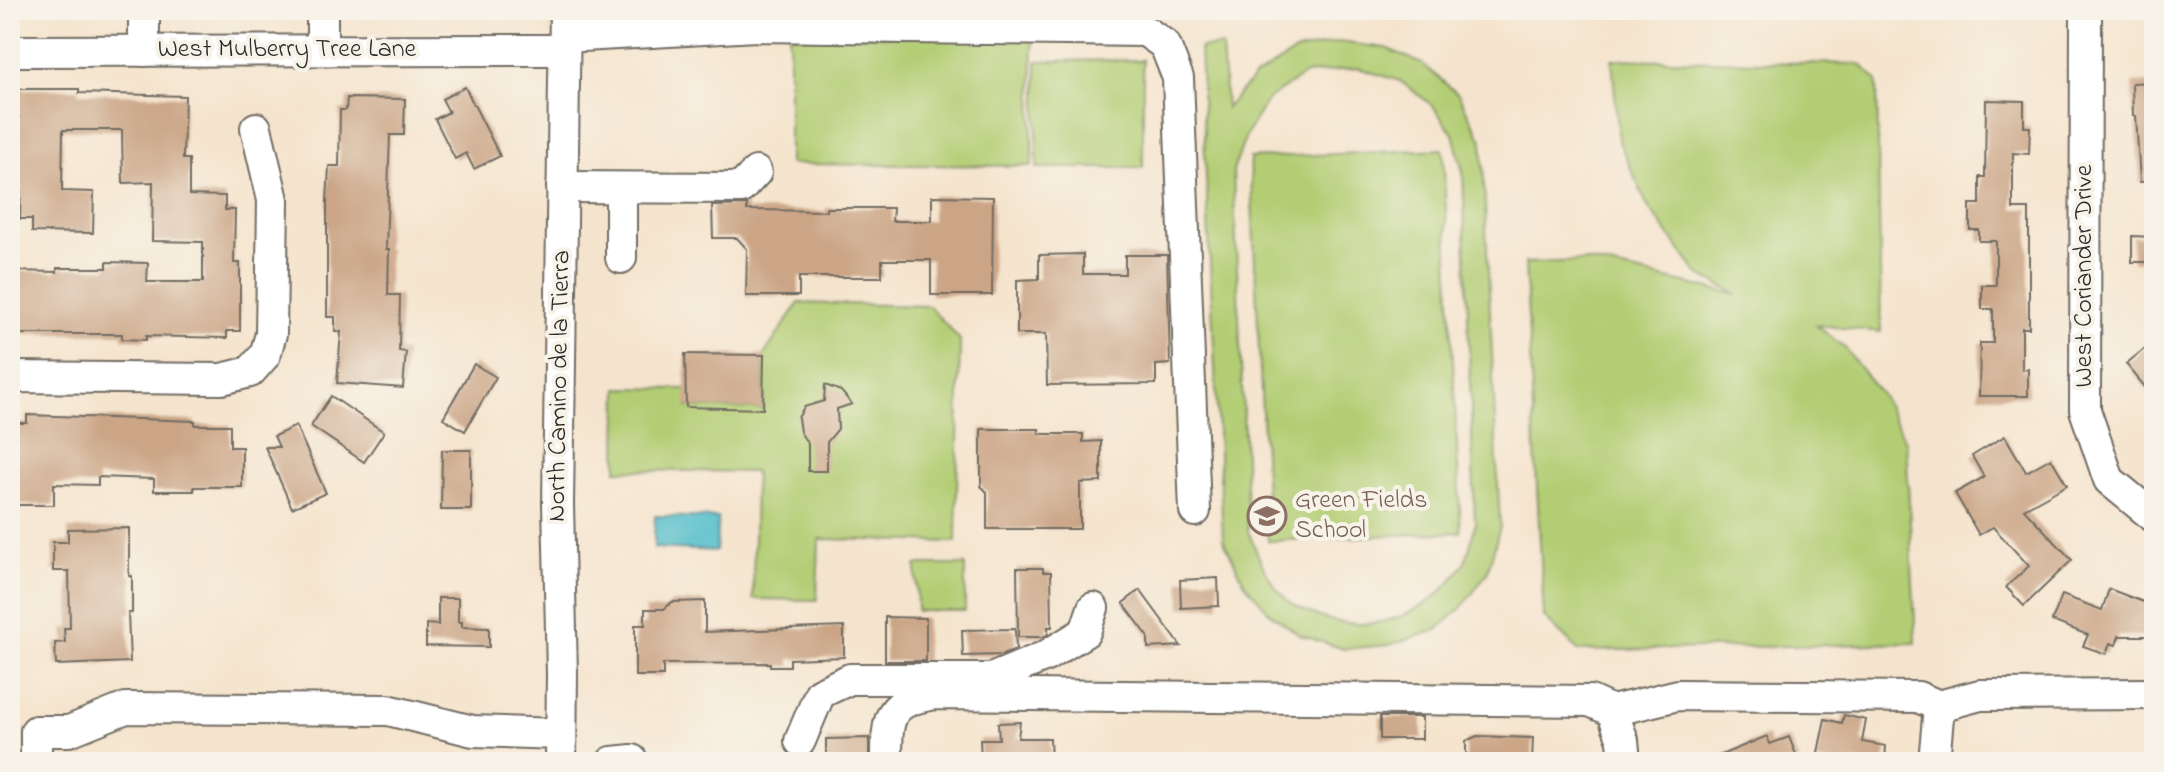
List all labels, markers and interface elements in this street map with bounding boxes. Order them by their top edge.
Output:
street label: West Mulberry Tree Lane [158,31,417,69]
street label: West Coriander Drive [2066,164,2104,387]
street label: North Camino de la Tierra [539,250,581,522]
place label: Green Fields School [1295,482,1427,550]
school or university icon: Green Fields School [1246,495,1288,537]

